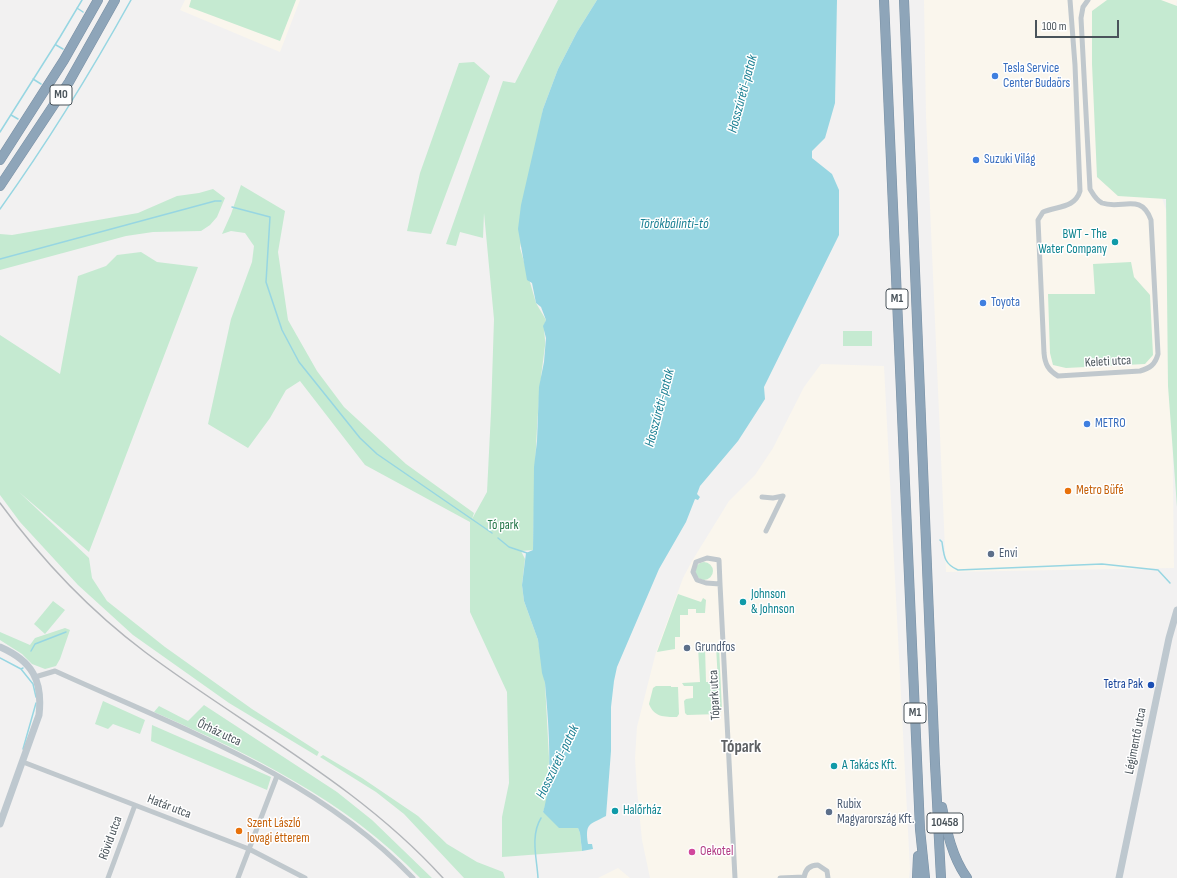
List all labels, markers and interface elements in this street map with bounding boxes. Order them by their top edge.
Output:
scale bar [1037,12,1121,38]
text: 100 m [1042,19,1067,34]
water label: Hosszúréti-patak [725,53,761,135]
place label: Tesla Service Center Budaörs [1003,61,1070,92]
marker: Tesla Service Center Budaörs [990,71,1000,81]
road number: M0 [50,85,72,105]
place label: Suzuki Világ [984,152,1035,168]
marker: Suzuki Világ [971,155,981,165]
water label: Törökbálinti-tó [639,216,709,232]
place label: BWT - The Water Company [1038,227,1107,258]
marker: BWT - The Water Company [1110,237,1120,247]
road number: M1 [886,289,908,309]
place label: Toyota [991,295,1020,311]
marker: Toyota [978,298,988,308]
street label: Keleti utca [1084,353,1132,371]
water label: Hosszúréti-patak [642,367,678,449]
place label: METRO [1095,416,1126,432]
marker: METRO [1082,419,1092,429]
place label: Metro Büfé [1076,483,1124,499]
marker: Metro Büfé [1063,486,1073,496]
park label: Tó park [488,518,518,534]
place label: Envi [999,546,1017,562]
marker: Envi [986,549,996,559]
place label: Johnson & Johnson [751,587,794,618]
marker: Johnson & Johnson [738,597,748,607]
place label: Grundfos [695,640,735,656]
marker: Grundfos [682,643,692,653]
street label: Tópark utca [706,669,724,721]
place label: Tetra Pak [1104,677,1143,693]
marker: Tetra Pak [1146,680,1156,690]
road number: M1 [904,703,926,723]
street label: Légimentő utca [1122,706,1150,776]
street label: Őrház utca [195,716,243,750]
water label: Hosszúréti-patak [533,722,583,802]
district label: Tópark [721,738,761,758]
place label: A Takács Kft. [842,758,897,774]
marker: A Takács Kft. [829,761,839,771]
street label: Határ utca [145,792,193,822]
place label: Rubix Magyarország Kft. [837,797,914,828]
place label: Halőrház [623,803,661,819]
marker: Halőrház [610,806,620,816]
marker: Rubix Magyarország Kft. [824,807,834,817]
road number: 10458 [927,813,963,833]
street label: Rövid utca [96,814,126,862]
place label: Szent László lovagi étterem [247,816,310,847]
marker: Szent László lovagi étterem [234,826,244,836]
place label: Oekotel [700,844,733,860]
marker: Oekotel [687,847,697,857]

